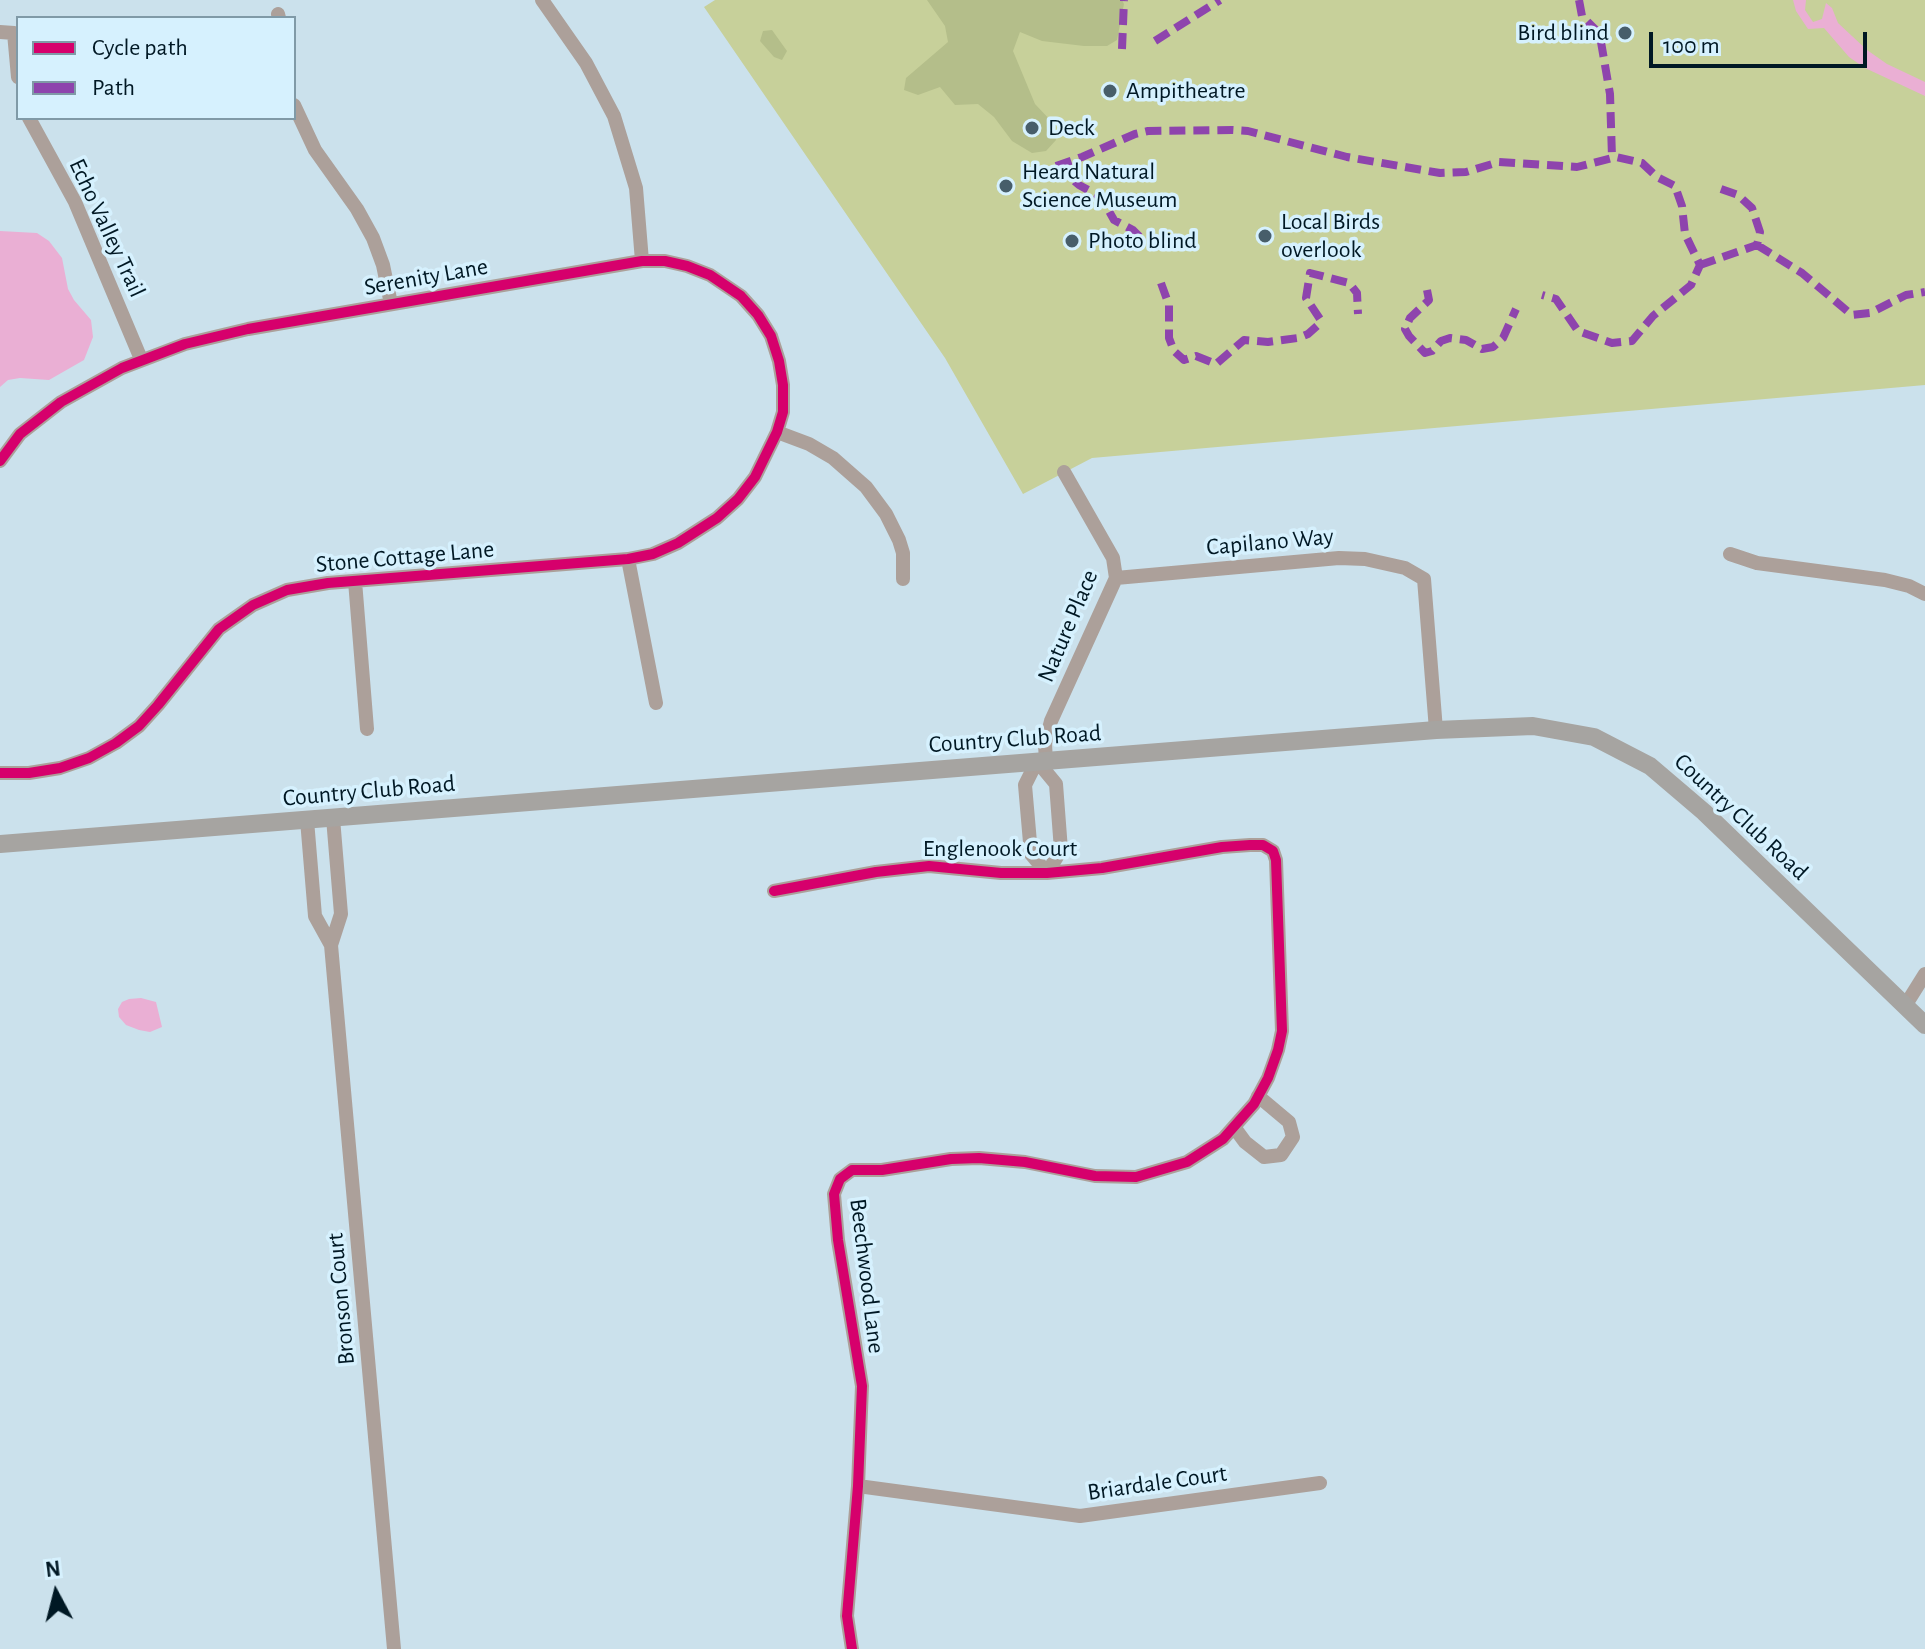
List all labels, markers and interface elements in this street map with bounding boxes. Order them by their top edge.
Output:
legend [16,16,296,120]
scale bar [1653,16,1871,66]
place label: Bird blind [1517,19,1609,47]
marker: Bird blind [1616,24,1634,42]
text: 100 m [1663,34,1720,58]
text: Cycle path [92,36,188,60]
text: Path [92,76,135,100]
place label: Ampitheatre [1126,77,1246,105]
marker: Ampitheatre [1101,82,1119,100]
place label: Deck [1048,114,1095,142]
marker: Deck [1023,119,1041,137]
street label: Echo Valley Trail [62,154,152,302]
place label: Heard Natural Science Museum [1022,158,1177,214]
marker: Heard Natural Science Museum [997,177,1015,195]
place label: Local Birds overlook [1281,208,1380,264]
place label: Photo blind [1088,227,1197,255]
marker: Local Birds overlook [1256,227,1274,245]
marker: Photo blind [1063,232,1081,250]
street label: Serenity Lane [362,252,490,302]
street label: Capilano Way [1205,522,1335,562]
street label: Stone Cottage Lane [315,535,495,579]
street label: Nature Place [1031,566,1105,686]
street label: Country Club Road [928,719,1102,759]
street label: Country Club Road [1668,748,1814,886]
street label: Country Club Road [282,769,456,813]
street label: Englenook Court [923,835,1077,863]
street label: Beechwood Lane [843,1197,891,1355]
street label: Bronson Court [321,1232,361,1366]
street label: Briardale Court [1085,1459,1229,1507]
north arrow [16,1553,96,1633]
text: N [44,1557,62,1581]

